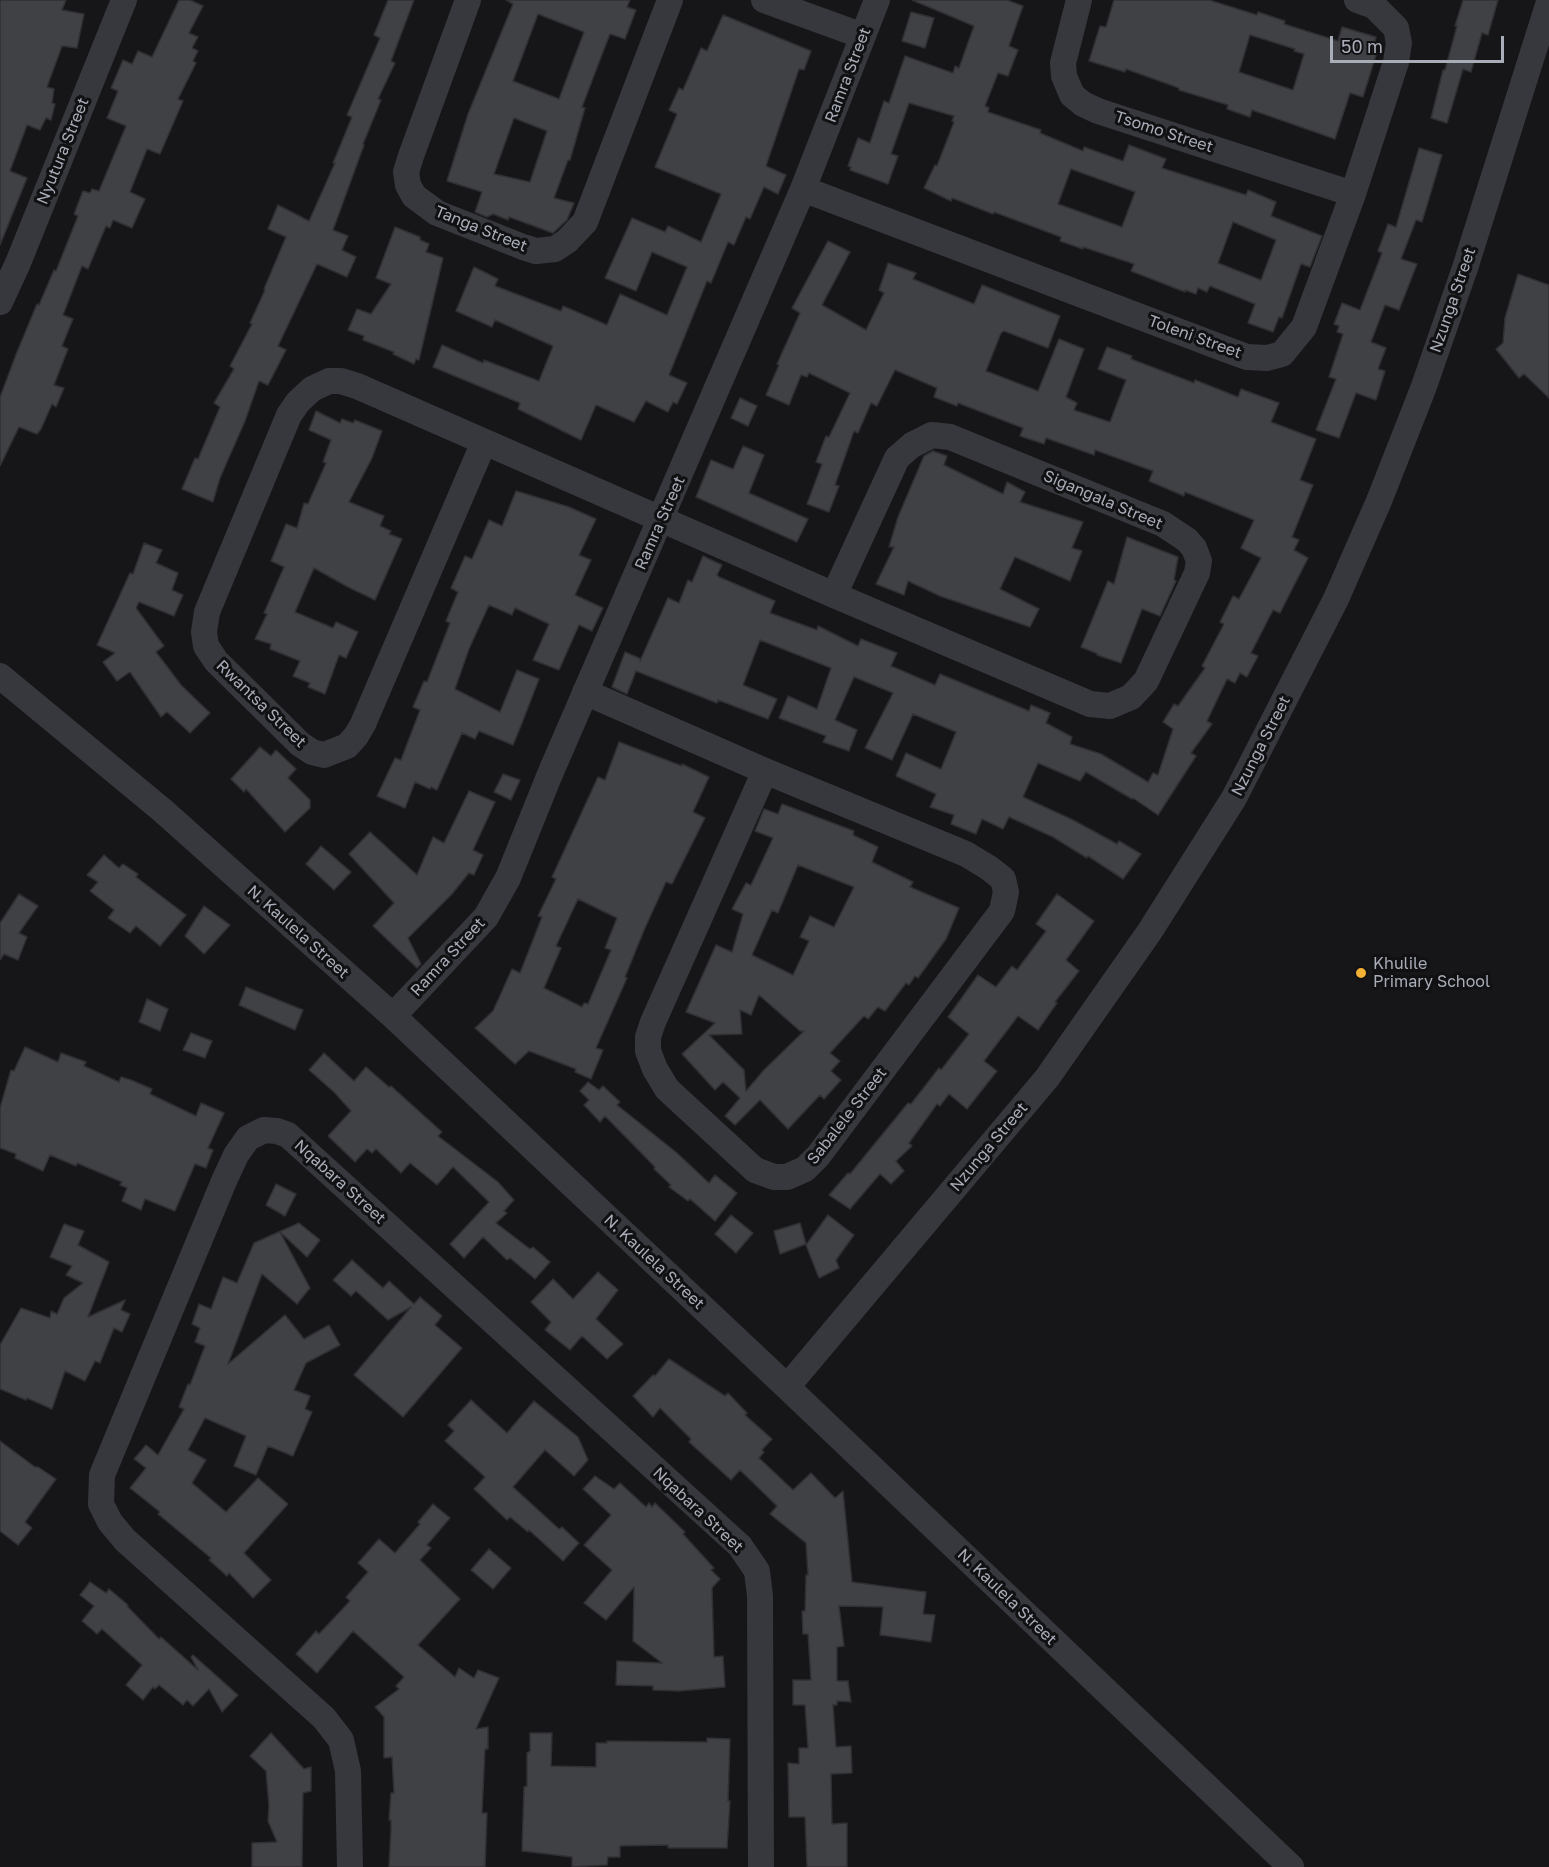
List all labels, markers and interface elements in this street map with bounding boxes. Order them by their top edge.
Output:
scale bar [1333,24,1507,62]
street label: Ramra Street [821,25,875,125]
text: 50 m [1341,35,1383,57]
street label: Nyutura Street [33,95,93,207]
street label: Tsomo Street [1112,107,1216,157]
street label: Tanga Street [432,202,530,256]
street label: Nzunga Street [1426,245,1480,355]
street label: Toleni Street [1146,311,1244,363]
street label: Sigangala Street [1040,466,1166,534]
street label: Ramra Street [631,473,689,573]
street label: Rwantsa Street [212,656,310,752]
street label: Nzunga Street [1227,693,1295,799]
street label: N. Kaulela Street [243,881,353,983]
street label: Ramra Street [407,914,489,1000]
place label: Khulile Primary School [1373,954,1490,992]
marker: Khulile Primary School [1354,966,1368,980]
street label: Sabalele Street [803,1064,891,1168]
street label: Nzunga Street [946,1099,1032,1195]
street label: Nqabara Street [290,1136,390,1228]
street label: N. Kaulela Street [600,1211,708,1313]
street label: Nqabara Street [649,1463,747,1557]
street label: N. Kaulela Street [953,1545,1061,1649]

